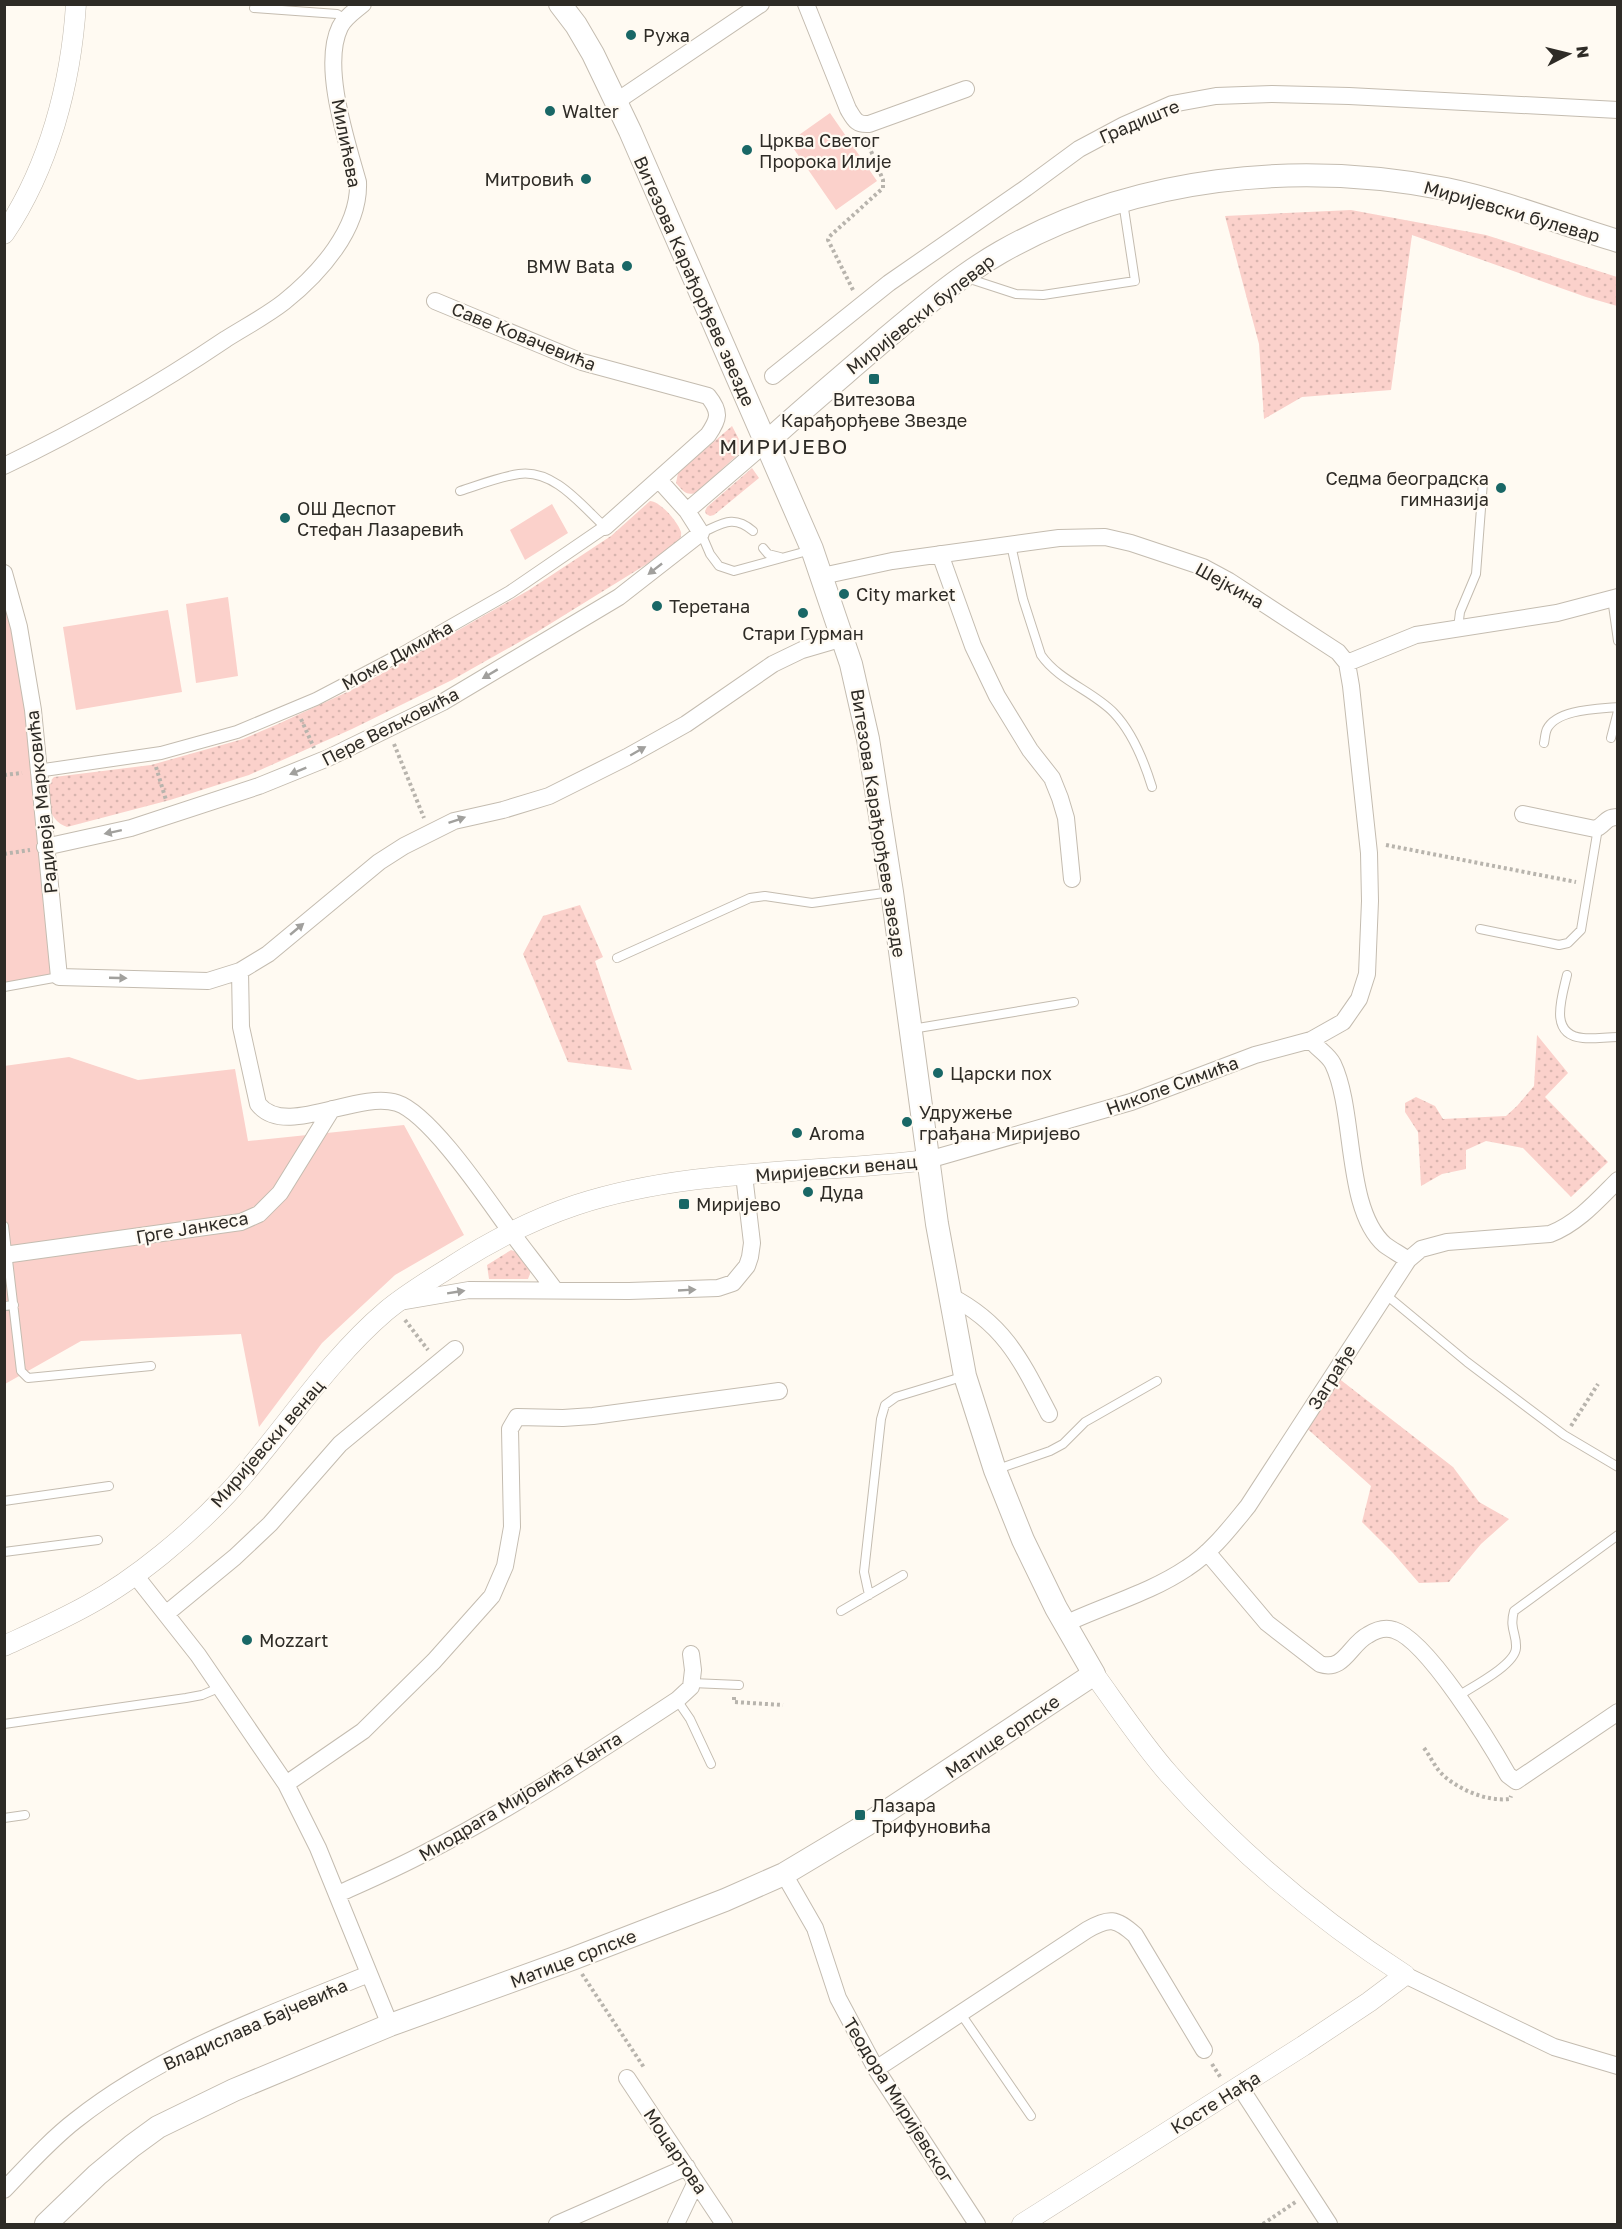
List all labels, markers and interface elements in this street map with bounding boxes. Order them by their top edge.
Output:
place label: Ружа [643,24,690,46]
north arrow [1538,24,1598,84]
marker: Ружа [624,28,638,42]
text: N [1572,45,1594,59]
street label: Градиште [1096,94,1182,148]
street label: Милићева [328,97,366,189]
place label: Walter [562,100,619,122]
marker: Walter [543,104,557,118]
place label: Црква Светог Пророка Илије [759,129,892,172]
marker: Црква Светог Пророка Илије [740,143,754,157]
street label: Витезова Карађорђеве звезде [630,152,760,410]
place label: Митровић [485,168,574,190]
marker: Митровић [579,172,593,186]
street label: Миријевски булевар [1421,175,1603,247]
street label: Миријевски булевар [842,249,998,379]
place label: BMW Bata [526,255,615,277]
marker: BMW Bata [620,259,634,273]
street label: Саве Ковачевића [449,297,599,375]
marker: Витезова Карађорђеве Звезде [867,372,881,386]
place label: Витезова Карађорђеве Звезде [781,388,967,431]
district label: МИРИЈЕВО [719,433,849,459]
place label: Седма београдска гимназија [1325,467,1489,510]
marker: Седма београдска гимназија [1494,481,1508,495]
place label: ОШ Деспот Стефан Лазаревић [297,497,464,540]
marker: ОШ Деспот Стефан Лазаревић [278,511,292,525]
street label: Шејкина [1192,557,1268,613]
one-way arrow [647,563,662,575]
place label: City market [856,583,956,605]
marker: City market [837,587,851,601]
place label: Теретана [669,595,750,617]
marker: Теретана [650,599,664,613]
marker: Стари Гурман [796,606,810,620]
street label: Моме Димића [338,615,456,695]
place label: Стари Гурман [742,622,864,644]
one-way arrow [482,668,498,679]
street label: Пере Вељковића [318,682,462,770]
street label: Витезова Карађорђеве звезде [847,687,911,959]
street label: Радивоја Марковића [20,709,62,895]
one-way arrow [630,745,646,756]
one-way arrow [288,766,306,776]
one-way arrow [449,815,467,825]
one-way arrow [103,828,122,837]
one-way arrow [289,923,304,936]
one-way arrow [108,974,127,983]
street label: Николе Симића [1103,1051,1241,1119]
place label: Царски пох [950,1062,1052,1084]
marker: Царски пох [931,1066,945,1080]
place label: Удружење грађана Миријево [919,1101,1080,1144]
marker: Удружење грађана Миријево [900,1115,914,1129]
place label: Aroma [809,1122,865,1144]
marker: Aroma [790,1126,804,1140]
street label: Миријевски венац [754,1150,918,1186]
place label: Дуда [820,1181,864,1203]
marker: Дуда [801,1185,815,1199]
place label: Миријево [696,1193,781,1215]
marker: Миријево [677,1197,691,1211]
street label: Грге Јанкеса [134,1206,250,1248]
one-way arrow [678,1285,697,1294]
one-way arrow [446,1288,465,1297]
street label: Заграђе [1302,1340,1360,1414]
street label: Миријевски венац [205,1374,329,1512]
place label: Mozzart [259,1629,329,1651]
marker: Mozzart [240,1633,254,1647]
street label: Матице српске [941,1690,1063,1782]
street label: Миодрага Мијовића Канта [414,1727,626,1865]
place label: Лазара Трифуновића [872,1794,991,1837]
marker: Лазара Трифуновића [853,1808,867,1822]
street label: Матице српске [507,1924,639,1992]
street label: Владислава Бајчевића [159,1973,351,2075]
street label: Теодора Миријевског [839,2013,959,2187]
street label: Косте Нађа [1166,2066,1264,2138]
street label: Моцартова [639,2104,713,2198]

